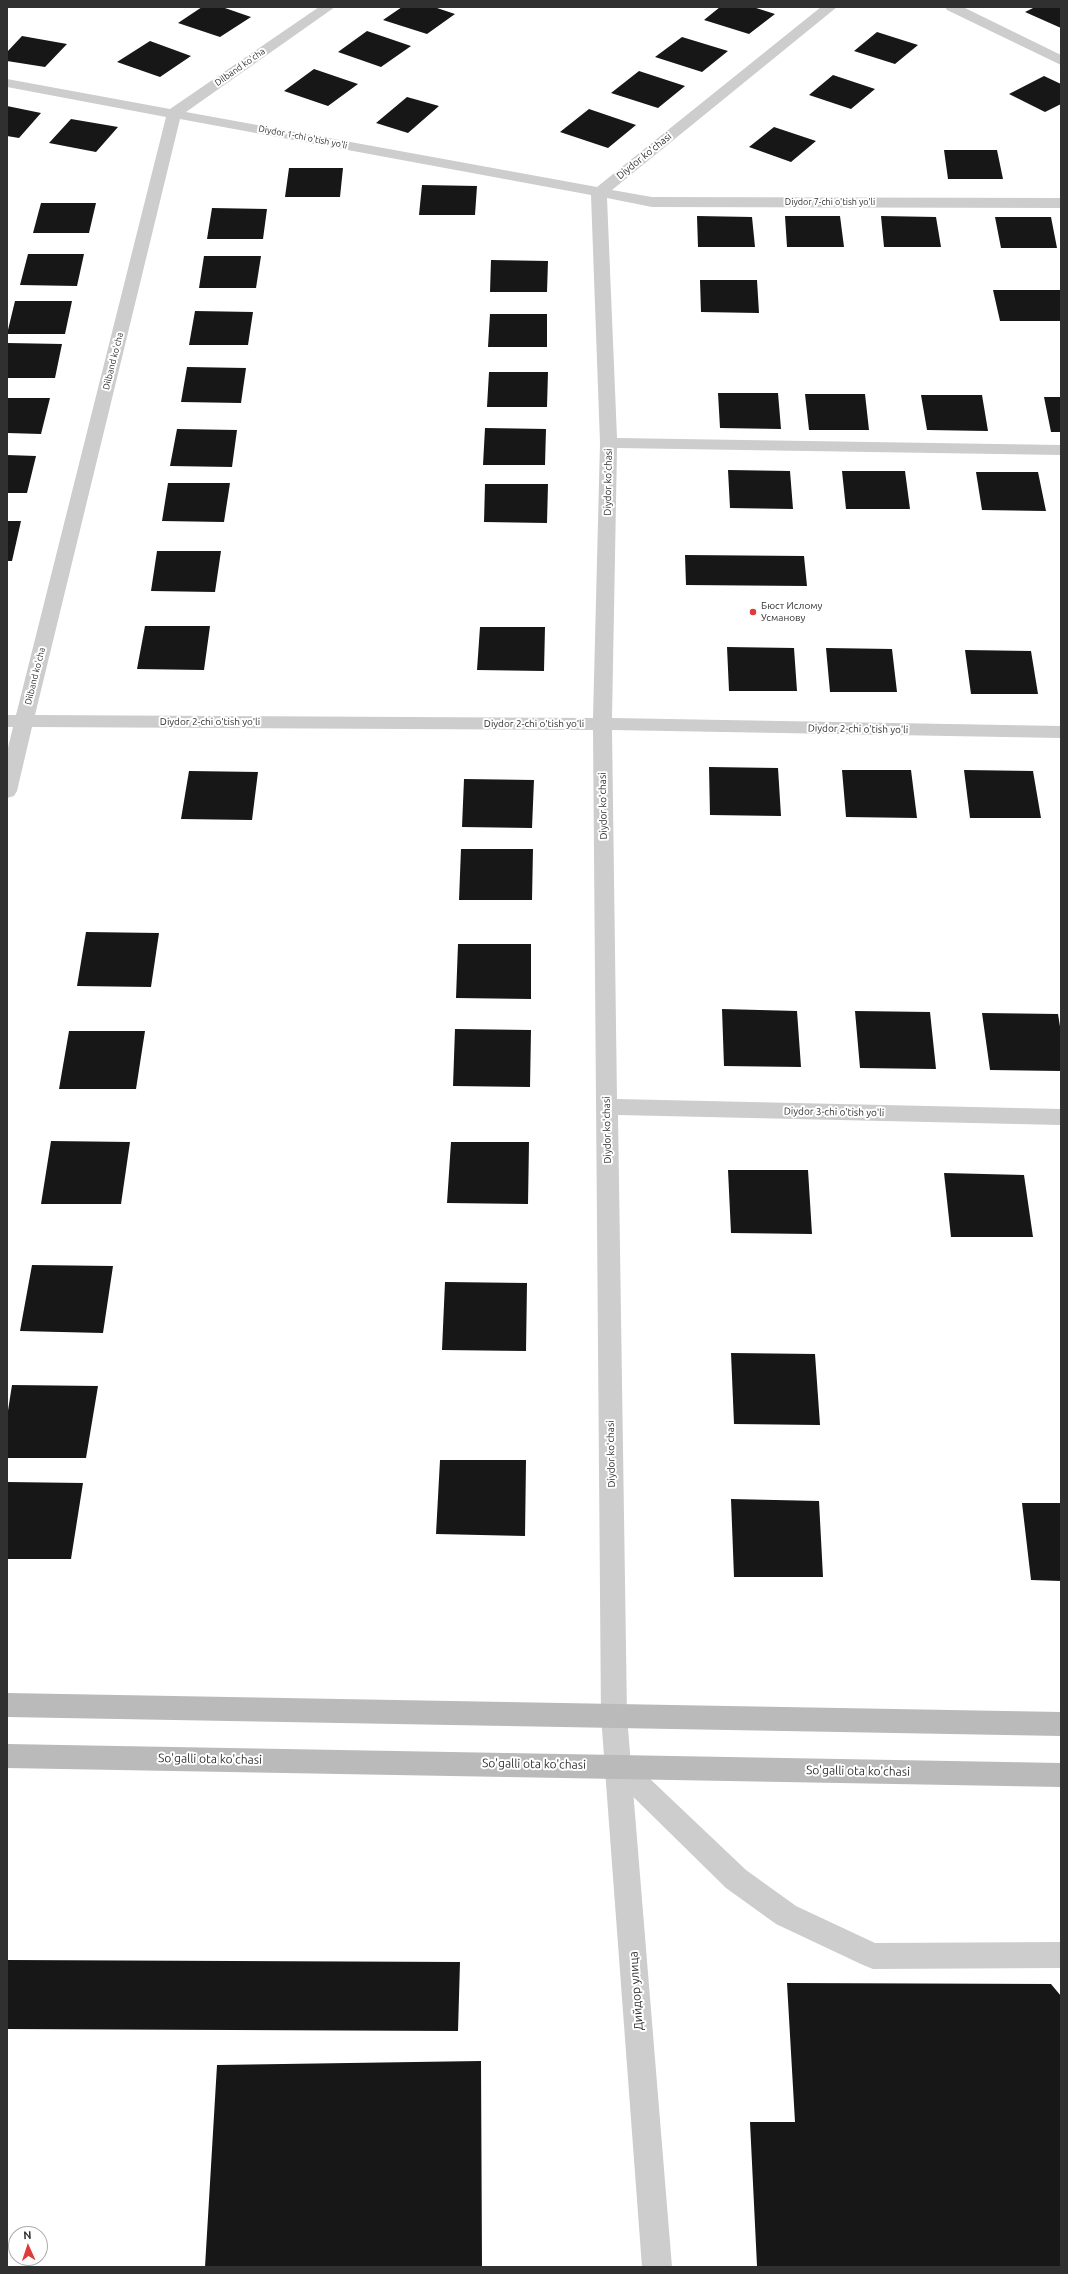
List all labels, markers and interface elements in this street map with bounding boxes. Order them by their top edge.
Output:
street label: Dilband ko'cha [213,46,267,88]
street label: Diydor 1-chi o'tish yo'li [258,123,348,151]
street label: Diydor ko'chasi [614,130,674,182]
street label: Diydor 7-chi o'tish yo'li [785,197,875,207]
street label: Dilband ko'cha [101,331,125,391]
street label: Diydor ko'chasi [601,448,615,516]
place label: Бюст Ислому Усманову [761,600,822,624]
marker: Бюст Ислому Усманову [748,607,758,617]
street label: Dilband ko'cha [23,646,47,706]
street label: Diydor 2-chi o'tish yo'li [160,716,260,728]
street label: Diydor 2-chi o'tish yo'li [484,718,584,730]
street label: Diydor 2-chi o'tish yo'li [808,722,908,736]
street label: Diydor ko'chasi [596,772,610,840]
street label: Diydor ko'chasi [600,1096,614,1164]
street label: Diydor 3-chi o'tish yo'li [784,1105,884,1119]
street label: Diydor ko'chasi [604,1420,618,1488]
street label: So'galli ota ko'chasi [158,1751,262,1767]
street label: So'galli ota ko'chasi [482,1756,586,1772]
street label: So'galli ota ko'chasi [806,1763,910,1779]
street label: Дийдор улица [626,1951,646,2031]
north arrow [8,2226,48,2266]
text: N [23,2229,32,2241]

